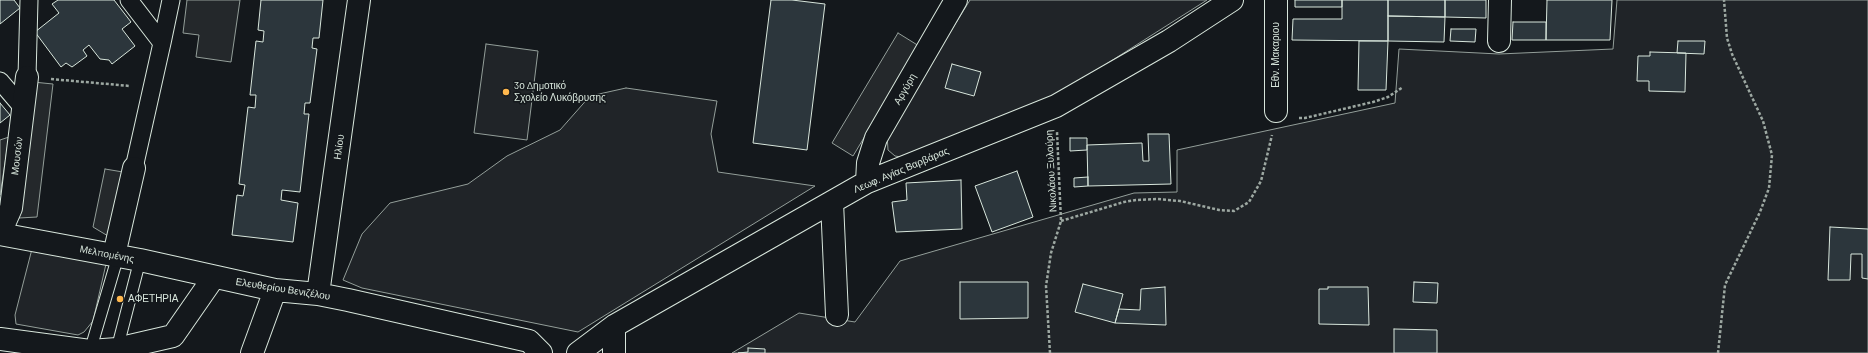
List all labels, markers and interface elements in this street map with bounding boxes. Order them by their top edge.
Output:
street label: Εθν. Μακαριου [1270,22,1282,88]
street label: Αργύρη [891,71,919,107]
place label: 3ο Δημοτικό Σχολείο Λυκόβρυσης [514,80,606,104]
marker: 3ο Δημοτικό Σχολείο Λυκόβρυσης [501,87,511,97]
street label: Νικολάου Ξυλούρη [1043,130,1059,212]
street label: Ηλίου [331,134,347,160]
street label: Μουσών [9,136,25,176]
street label: Λεωφ. Αγίας Βαρβάρας [851,144,951,196]
street label: Μελπομένης [79,243,135,265]
street label: Ελευθερίου Βενιζέλου [235,276,331,302]
place label: ΑΦΕΤΗΡΙΑ [128,293,178,305]
marker: ΑΦΕΤΗΡΙΑ [115,294,125,304]

